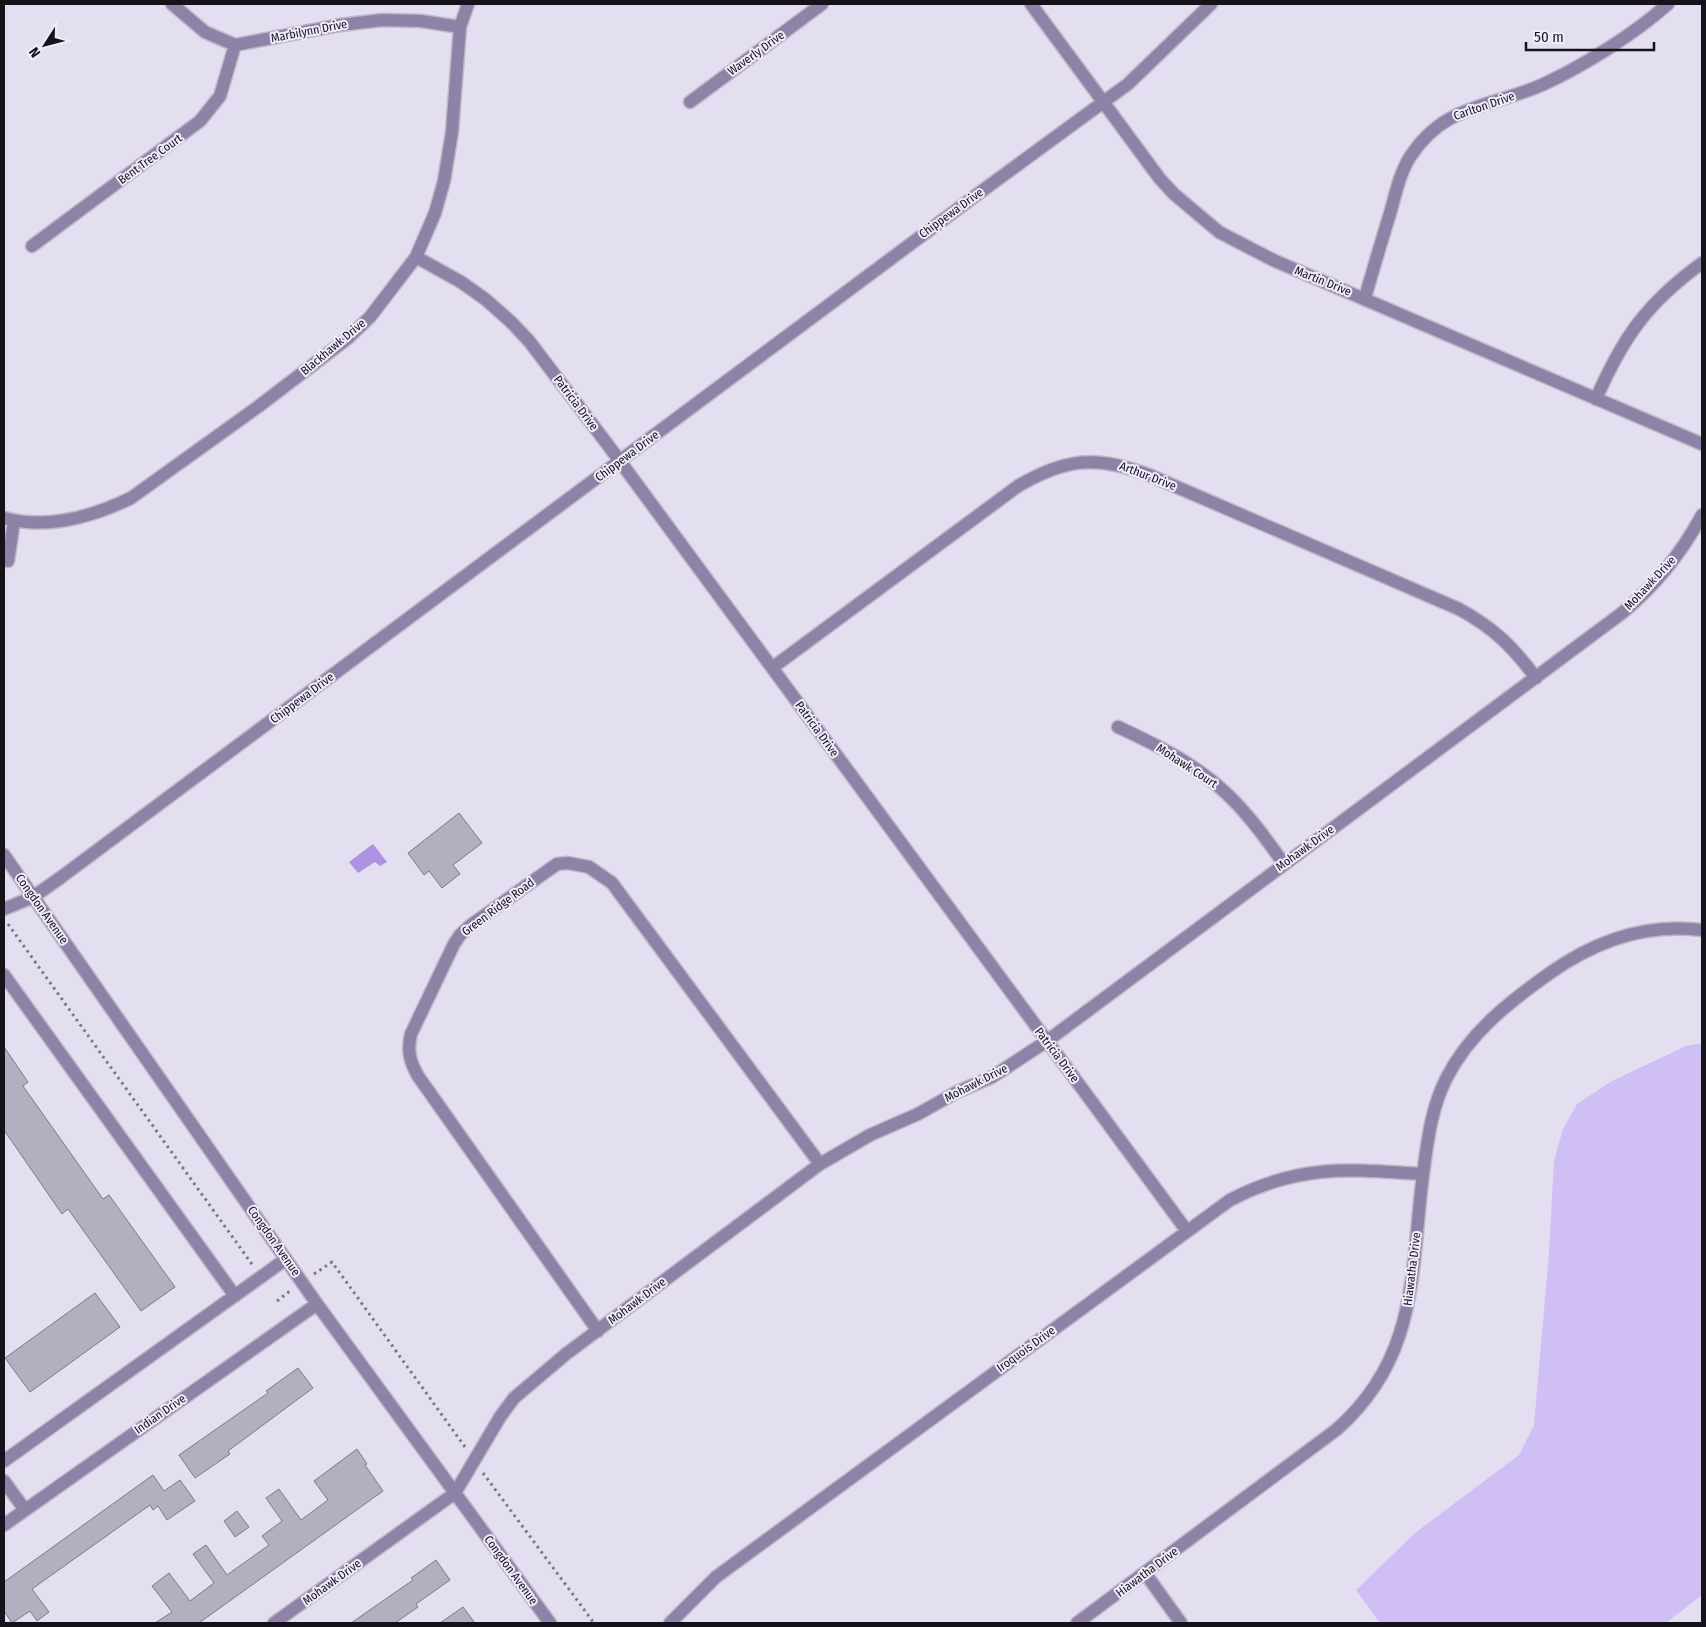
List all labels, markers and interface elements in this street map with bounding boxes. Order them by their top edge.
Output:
street label: Marbilynn Drive [270,17,348,45]
north arrow [20,20,70,70]
scale bar [1526,20,1654,52]
street label: Waverly Drive [725,28,787,78]
text: 50 m [1534,28,1564,46]
text: N [26,44,44,61]
street label: Carlton Drive [1452,89,1517,123]
street label: Bent Tree Court [115,131,185,187]
street label: Chippewa Drive [916,185,986,241]
street label: Martin Drive [1293,263,1354,299]
street label: Blackhawk Drive [298,316,368,378]
street label: Patricia Drive [551,373,601,433]
street label: Chippewa Drive [593,428,662,484]
street label: Arthur Drive [1118,459,1178,493]
street label: Mohawk Drive [1621,553,1679,613]
street label: Chippewa Drive [268,670,337,726]
street label: Patricia Drive [792,699,842,759]
street label: Mohawk Court [1154,741,1220,791]
street label: Mohawk Drive [1273,822,1337,874]
street label: Congdon Avenue [13,871,71,947]
street label: Green Ridge Road [459,875,537,939]
street label: Patricia Drive [1032,1025,1082,1085]
street label: Mohawk Drive [942,1061,1010,1105]
street label: Congdon Avenue [245,1203,303,1279]
street label: Hiawatha Drive [1401,1231,1423,1307]
street label: Mohawk Drive [605,1275,669,1327]
street label: Iroquois Drive [994,1323,1058,1375]
street label: Indian Drive [132,1391,188,1437]
street label: Congdon Avenue [481,1533,541,1607]
street label: Hiawatha Drive [1113,1544,1181,1600]
street label: Mohawk Drive [300,1556,364,1608]

